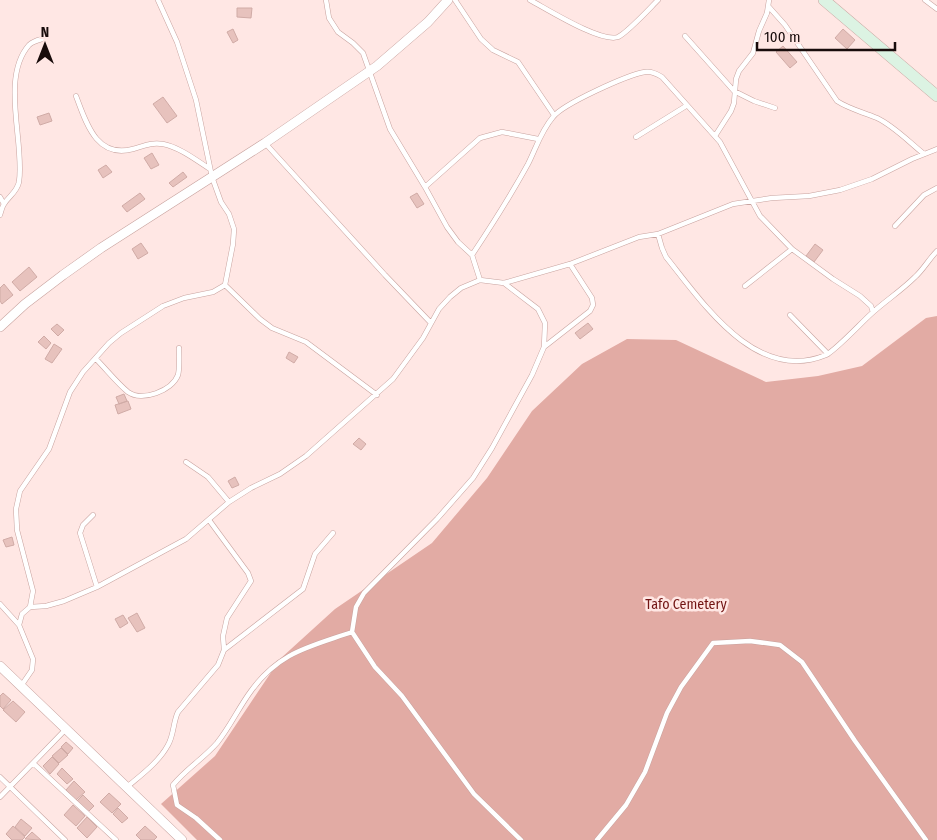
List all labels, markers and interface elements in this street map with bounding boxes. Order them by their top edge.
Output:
north arrow [20,20,70,70]
scale bar [757,20,894,52]
text: N [41,24,49,41]
text: 100 m [764,28,801,46]
park label: Tafo Cemetery [645,596,727,613]

